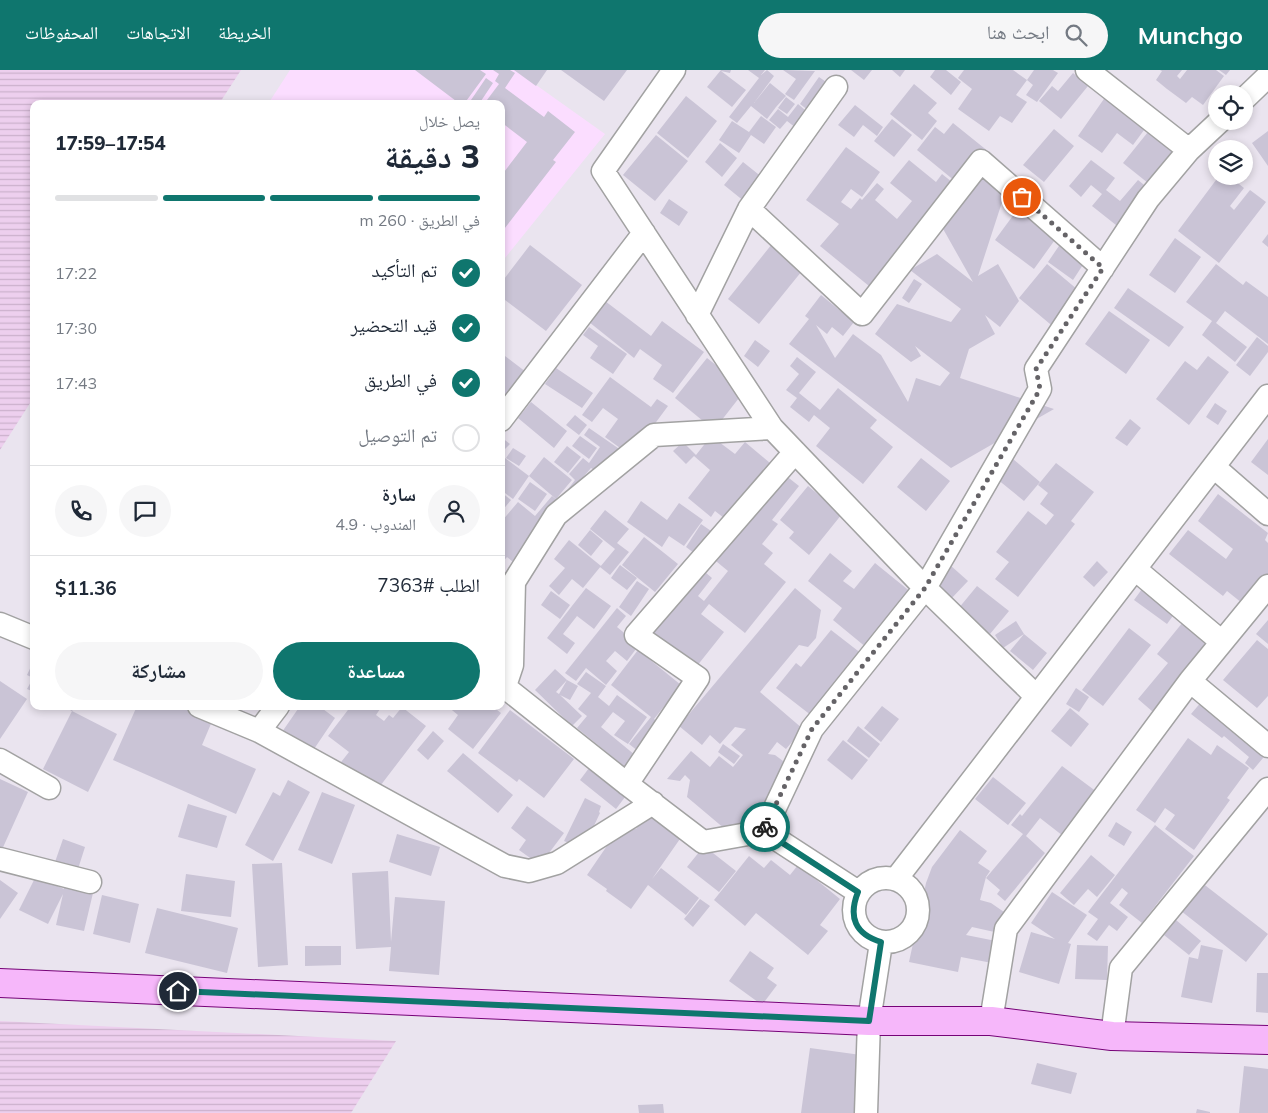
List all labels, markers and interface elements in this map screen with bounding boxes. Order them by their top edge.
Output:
search box [758,13,1108,58]
text: ابحث هنا [987,20,1050,44]
text: Munchgo [1138,20,1243,50]
text: المحفوظات [25,21,98,44]
text: الاتجاهات [126,21,190,44]
text: الخريطة [218,21,271,44]
icon: search [1062,21,1090,49]
map controls [1208,85,1253,185]
button: locate [1208,85,1253,130]
text: يصل خلال [419,111,480,131]
text: 17:54–17:59 [55,131,166,155]
text: 3 دقيقة [385,136,480,176]
button: layers [1208,140,1253,185]
pin [1001,176,1043,218]
icon: bag [1008,183,1036,211]
text: في الطريق · 260 m [360,210,480,230]
text: تم التأكيد [372,258,437,282]
icon: check [452,259,480,287]
text: 17:22 [55,263,97,283]
text: قيد التحضير [351,313,437,337]
icon: check [452,314,480,342]
text: 17:30 [55,318,97,338]
text: في الطريق [364,368,437,392]
icon: check [452,369,480,397]
text: 17:43 [55,373,97,393]
text: تم التوصيل [358,423,437,447]
text: سارة [382,482,416,506]
button: phone [55,485,107,537]
button: chat [119,485,171,537]
button: person [428,485,480,537]
text: المندوب · 4.9 [335,514,416,534]
text: الطلب #7363 [377,573,480,597]
text: $11.36 [55,576,117,600]
button: مشاركة [55,642,263,700]
button: مساعدة [273,642,480,700]
courier [740,802,790,852]
icon: bike [751,813,779,841]
pin [157,970,199,1012]
icon: home [164,977,192,1005]

